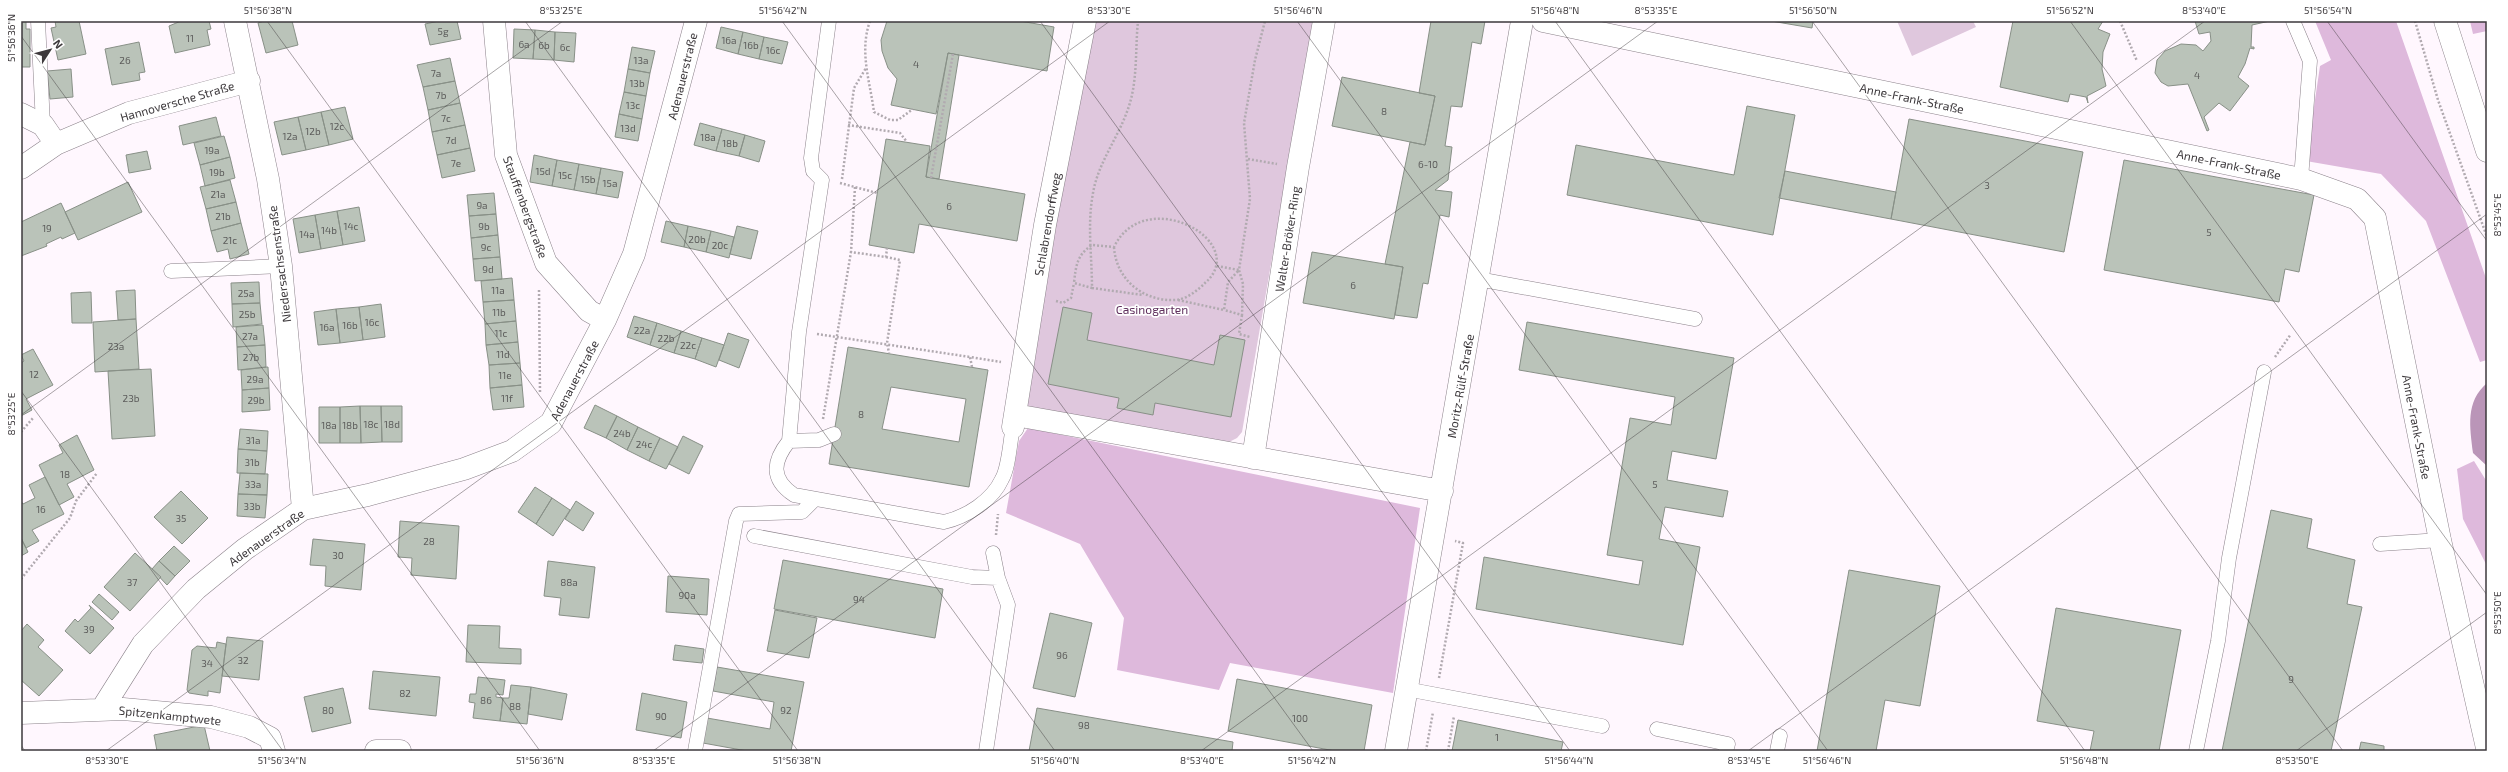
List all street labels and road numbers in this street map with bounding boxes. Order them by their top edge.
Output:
street label: Adenauerstraße [664,31,700,121]
street label: Hannoversche Straße [118,78,236,124]
street label: Anne-Frank-Straße [1859,80,1965,116]
street label: Anne-Frank-Straße [2176,146,2282,182]
street label: Stauffenbergstraße [501,154,551,260]
street label: Schlabrendorffweg [1031,171,1063,277]
street label: Walter-Bröker-Ring [1272,185,1302,293]
street label: Niedersachsenstraße [265,205,293,323]
street label: Moritz-Rülf-Straße [1444,333,1476,439]
street label: Adenauerstraße [547,337,601,423]
street label: Anne-Frank-Straße [2400,374,2434,480]
street label: Adenauerstraße [226,506,306,568]
street label: Spitzenkamptwete [118,703,222,727]

